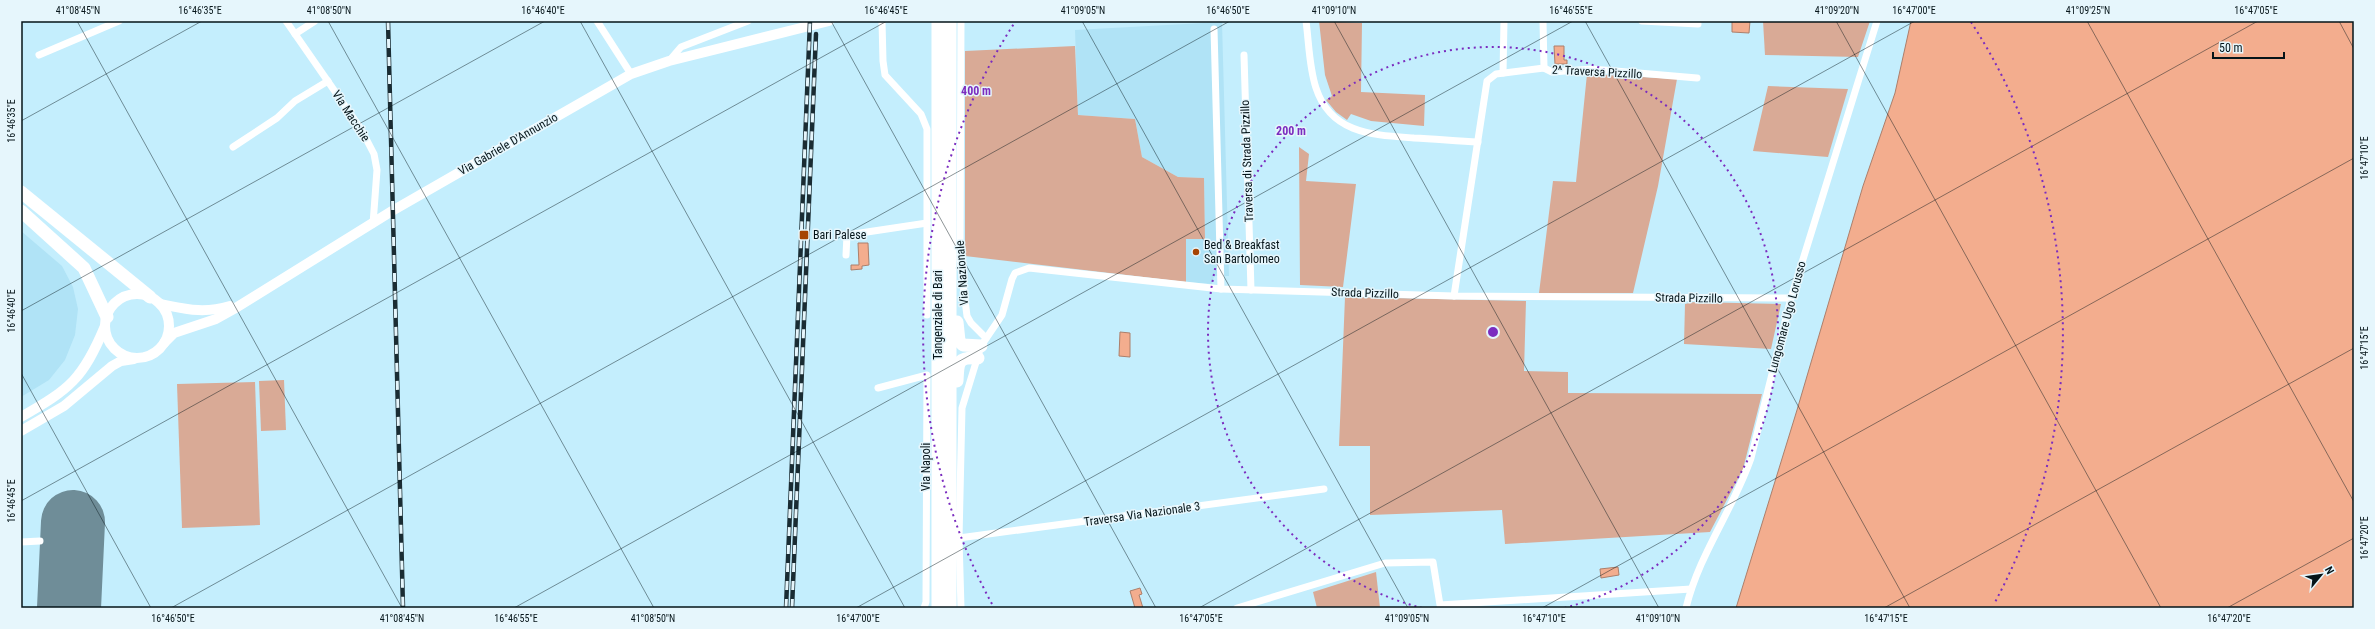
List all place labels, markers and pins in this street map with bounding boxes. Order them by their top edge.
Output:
place label: Bari Palese [813,228,867,242]
marker: Bari Palese [798,229,810,241]
place label: Bed & Breakfast San Bartolomeo [1204,238,1280,266]
marker: Bed & Breakfast San Bartolomeo [1191,247,1201,257]
centre of rings [1486,325,1500,339]

